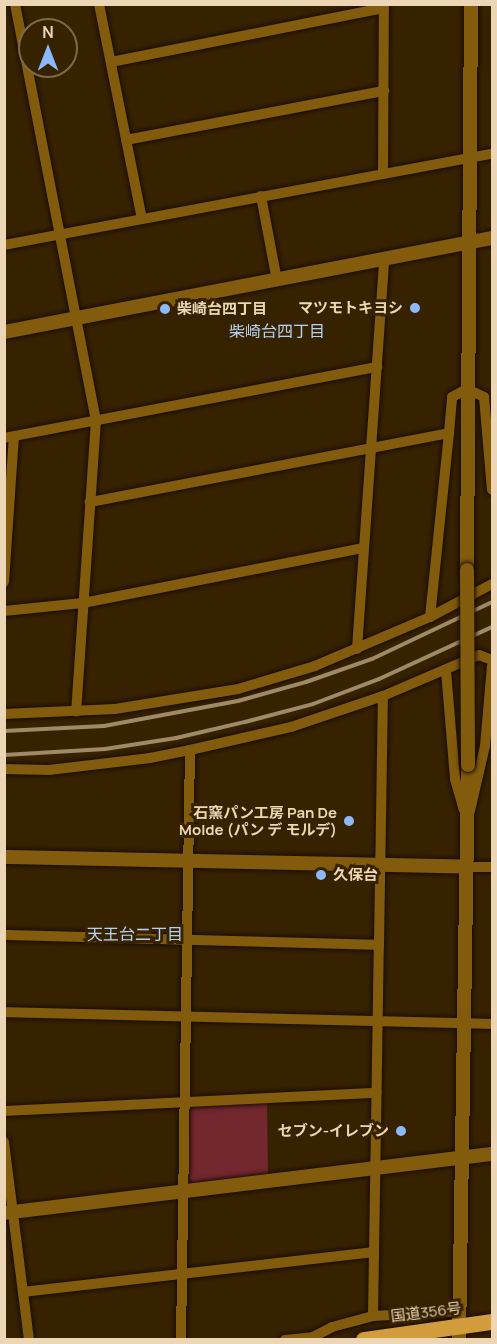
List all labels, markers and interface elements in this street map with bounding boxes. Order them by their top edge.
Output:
north arrow [18,18,78,78]
text: N [42,21,54,43]
place label: マツモトキヨシ [298,299,403,317]
place label: 柴崎台四丁目 [177,300,267,318]
marker: マツモトキヨシ [408,301,422,315]
marker: 柴崎台四丁目 [158,302,172,316]
district label: 柴崎台四丁目 [229,321,325,341]
place label: 石窯パン工房 Pan De Molde (パン デ モルデ) [180,803,337,838]
marker: 石窯パン工房 Pan De Molde (パン デ モルデ) [342,814,356,828]
place label: 久保台 [333,866,378,884]
marker: 久保台 [314,868,328,882]
district label: 天王台二丁目 [87,924,183,944]
place label: セブン-イレブン [278,1122,389,1140]
marker: セブン-イレブン [394,1124,408,1138]
street label: 国道356号 [390,1299,462,1325]

